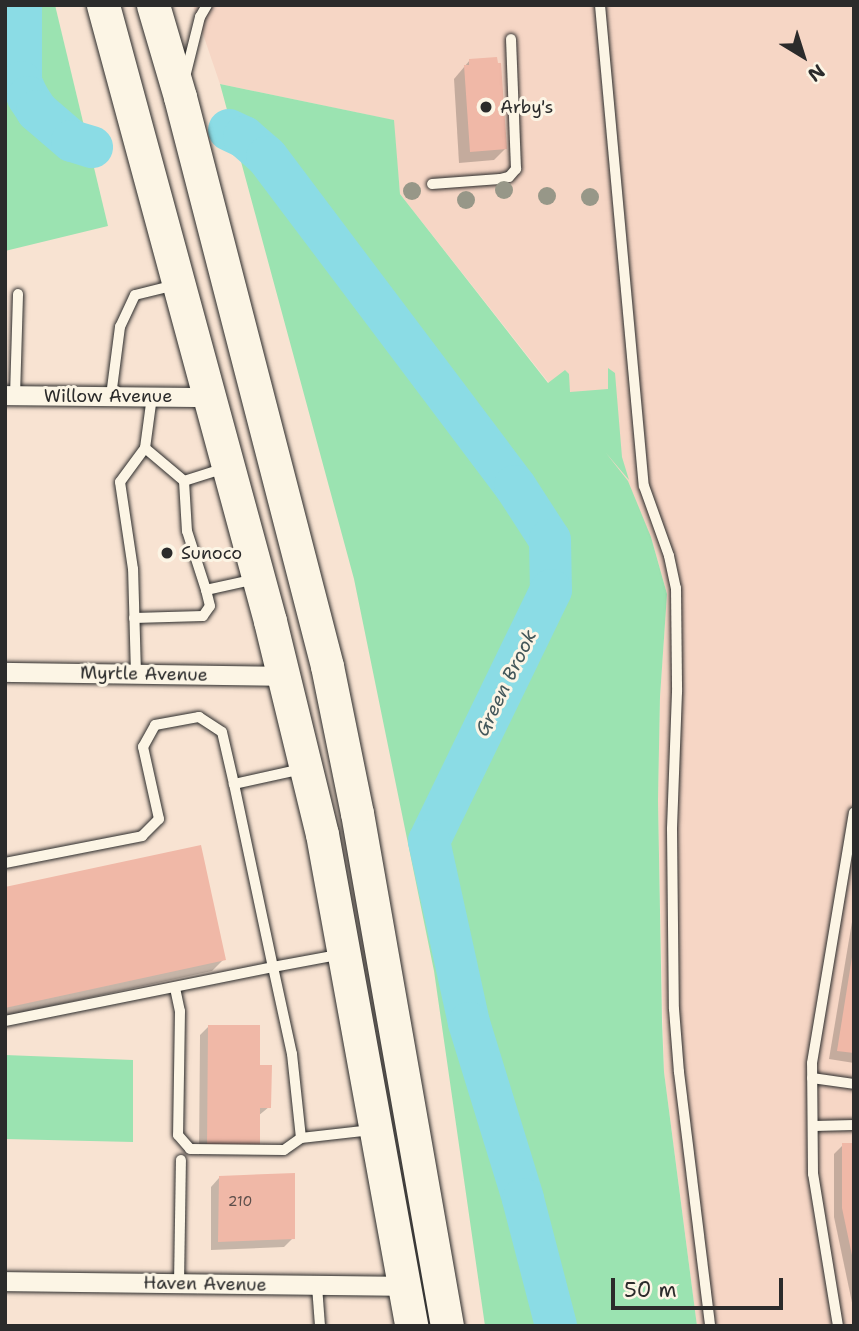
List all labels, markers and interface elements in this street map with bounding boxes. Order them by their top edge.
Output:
north arrow [768,21,838,91]
text: N [803,58,830,87]
place label: Arby's [500,96,553,118]
marker: Arby's [478,99,494,115]
street label: Willow Avenue [44,385,172,407]
place label: Sunoco [181,542,242,564]
marker: Sunoco [159,545,175,561]
water label: Green Brook [470,626,542,740]
street label: Myrtle Avenue [80,662,208,686]
house number: 210 [228,1193,252,1209]
scale bar [614,1264,786,1308]
street label: Haven Avenue [143,1272,267,1296]
text: 50 m [624,1276,677,1304]

